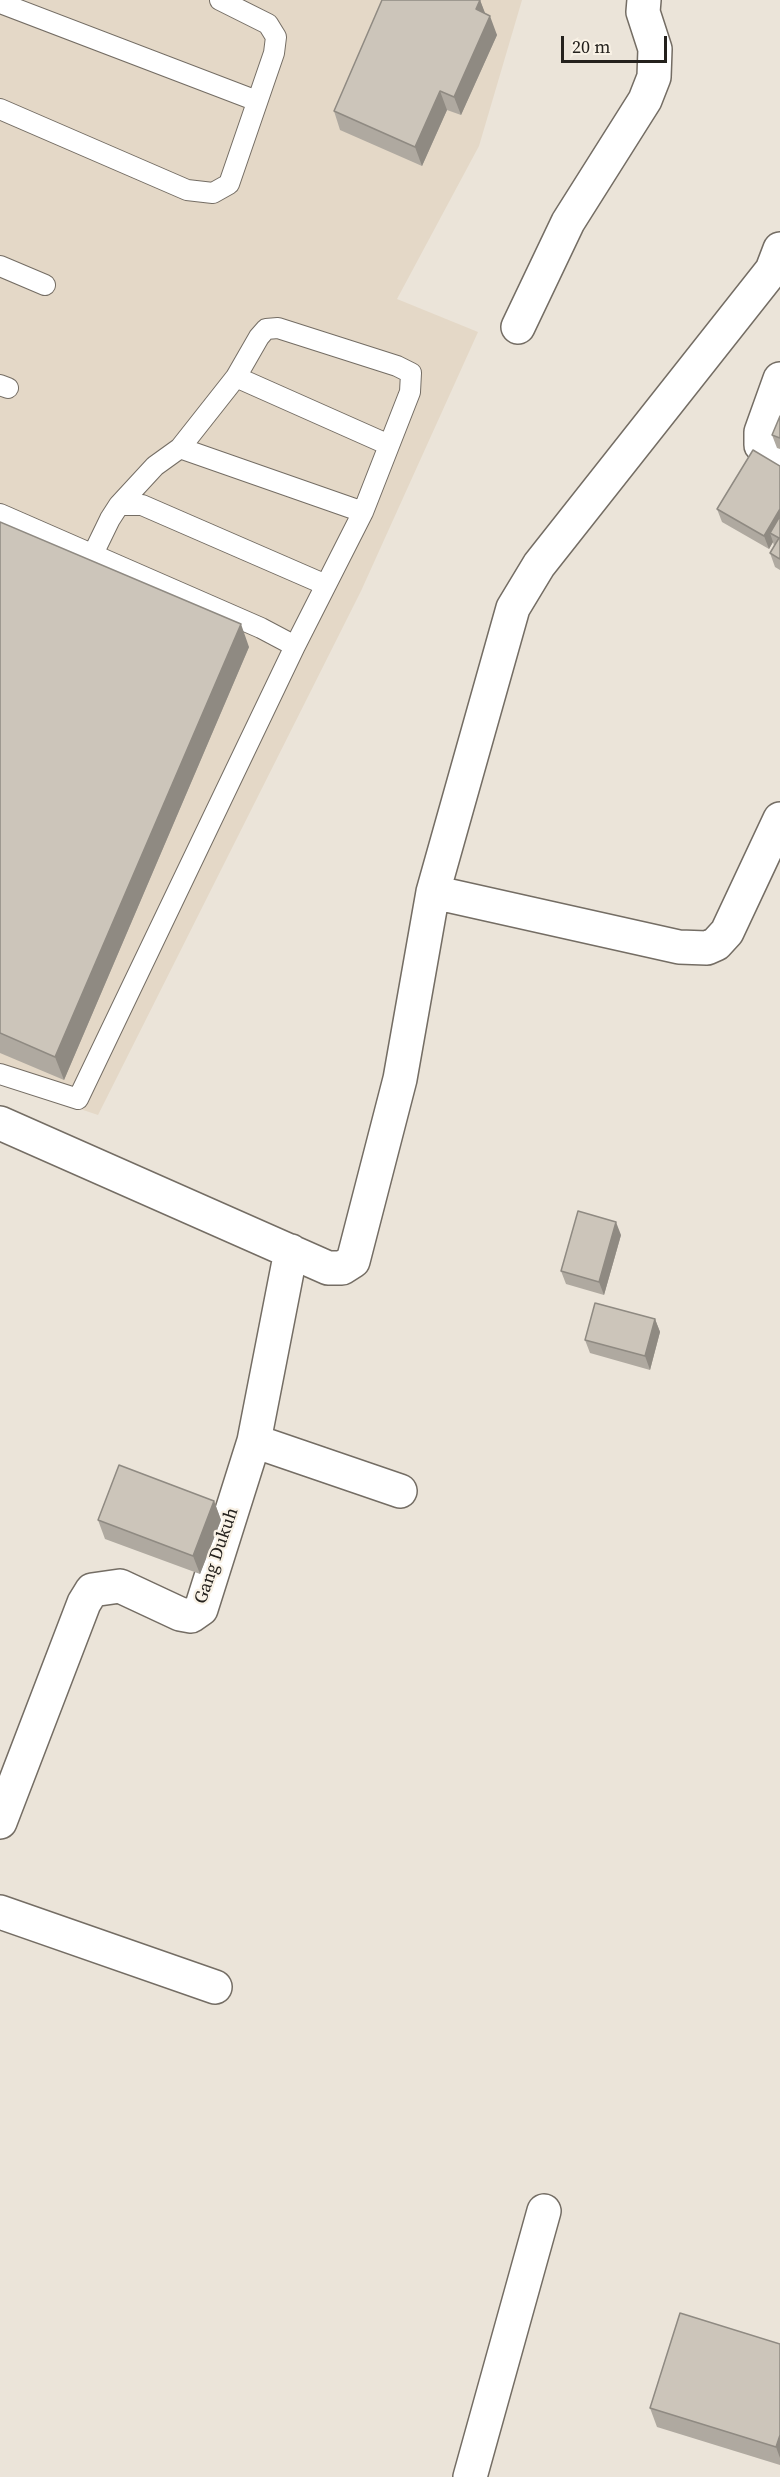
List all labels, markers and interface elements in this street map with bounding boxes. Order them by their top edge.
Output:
scale bar [564,24,670,62]
text: 20 m [572,34,610,59]
street label: Gang Dukuh [190,1505,244,1607]

